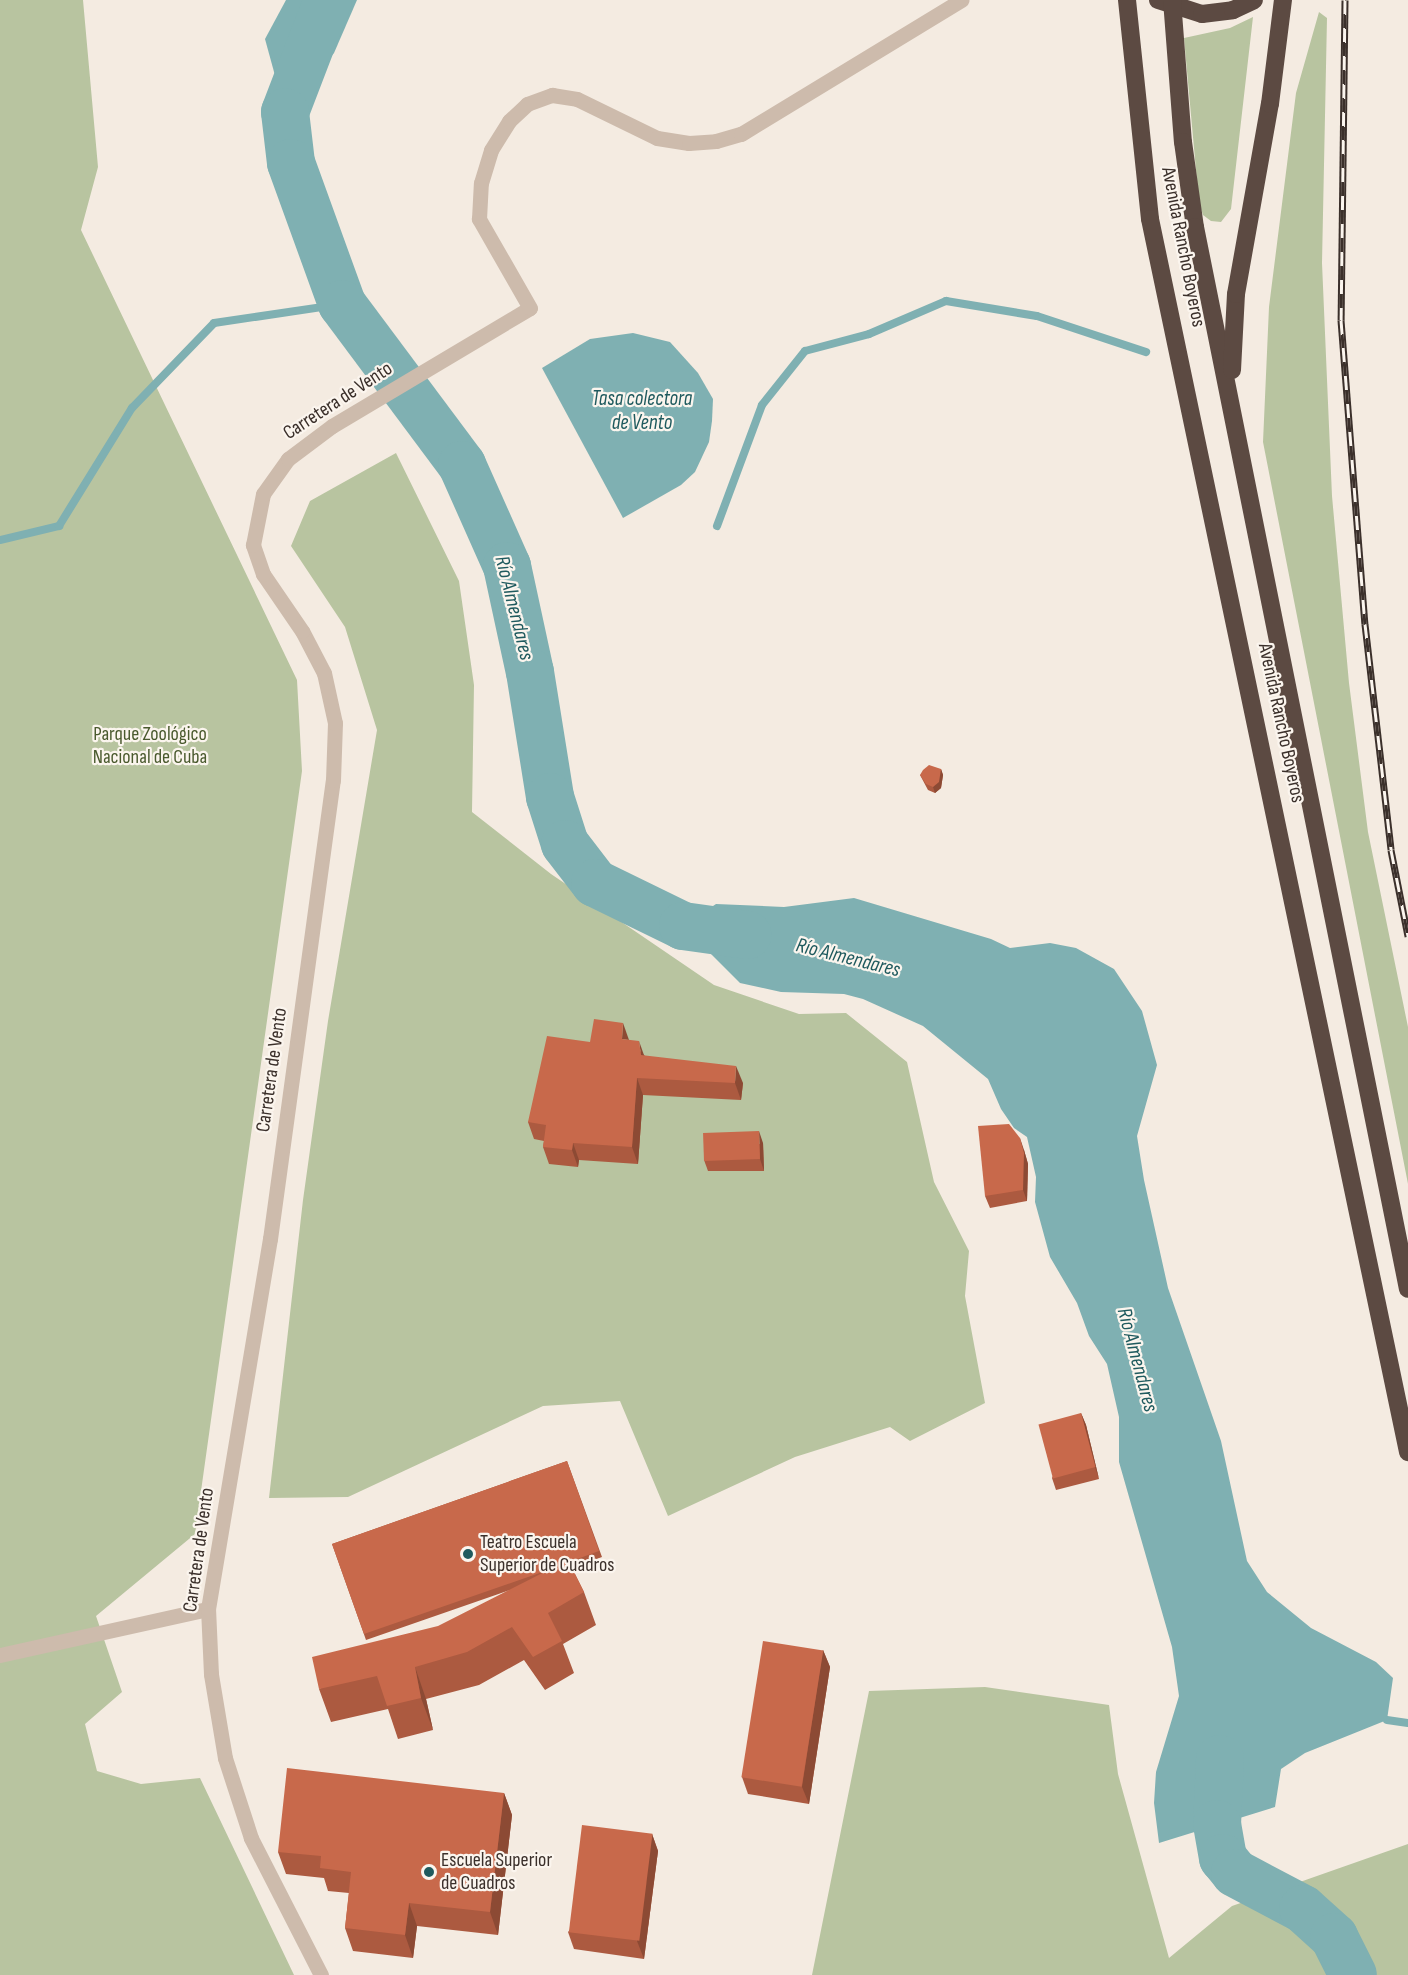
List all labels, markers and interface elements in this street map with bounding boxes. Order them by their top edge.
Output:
street label: Avenida Rancho Boyeros [1156,165,1210,329]
street label: Carretera de Vento [279,357,397,445]
water label: Tasa colectora de Vento [592,386,692,436]
water label: Río Almendares [489,553,539,663]
street label: Avenida Rancho Boyeros [1252,641,1310,805]
park label: Parque Zoológico Nacional de Cuba [93,722,207,769]
water label: Río Almendares [793,933,903,983]
street label: Carretera de Vento [251,1006,293,1134]
water label: Río Almendares [1111,1305,1163,1415]
street label: Carretera de Vento [178,1486,220,1614]
place label: Teatro Escuela Superior de Cuadros [480,1530,614,1577]
marker: Teatro Escuela Superior de Cuadros [461,1547,475,1561]
place label: Escuela Superior de Cuadros [441,1848,552,1895]
marker: Escuela Superior de Cuadros [422,1865,436,1879]

